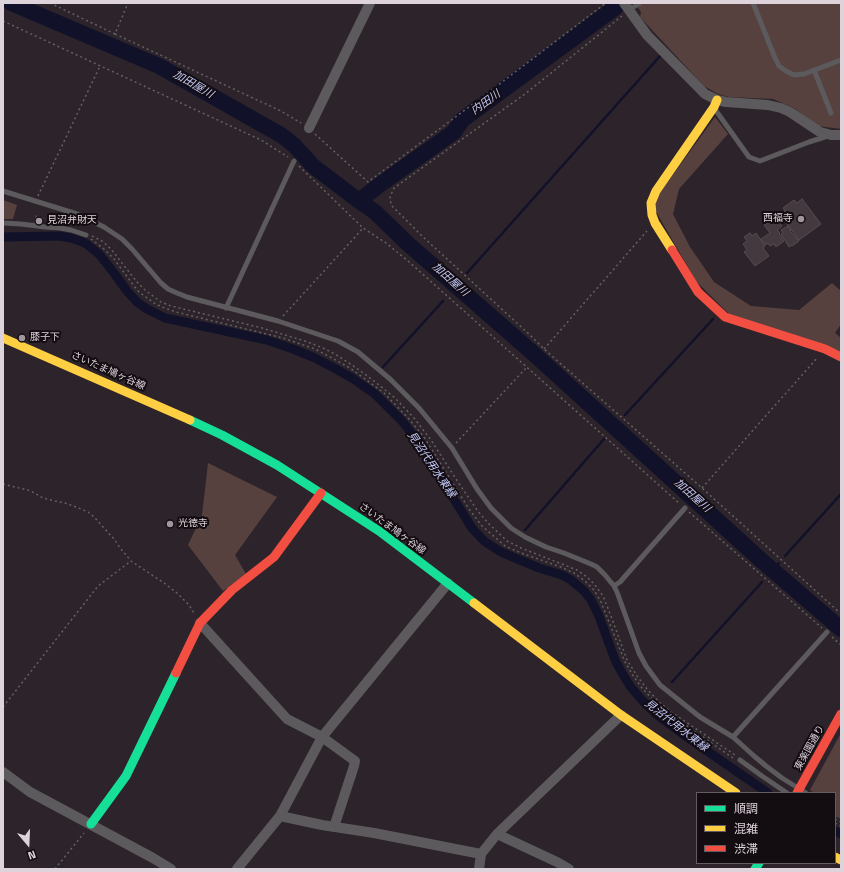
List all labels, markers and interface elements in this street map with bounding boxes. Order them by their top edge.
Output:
water label: 加田屋川 [171,68,215,102]
water label: 内田川 [469,88,503,118]
place label: 西福寺 [763,213,793,225]
marker: 西福寺 [796,214,806,224]
place label: 見沼弁財天 [47,215,97,227]
marker: 見沼弁財天 [34,216,44,226]
water label: 加田屋川 [429,260,471,300]
place label: 膝子下 [30,332,60,344]
marker: 膝子下 [17,333,27,343]
street label: さいたま鳩ヶ谷線 [69,349,147,393]
water label: 見沼代用水東縁 [404,429,458,501]
water label: 加田屋川 [671,476,713,516]
street label: さいたま鳩ヶ谷線 [356,501,428,557]
place label: 光徳寺 [178,518,208,530]
marker: 光徳寺 [165,519,175,529]
water label: 見沼代用水東縁 [642,697,710,755]
street label: 東楽園通り [793,723,827,773]
legend [696,792,836,864]
text: 順調 [734,799,758,818]
text: 混雑 [734,819,758,838]
north arrow [8,824,48,864]
text: 渋滞 [734,839,758,858]
text: N [26,847,38,864]

